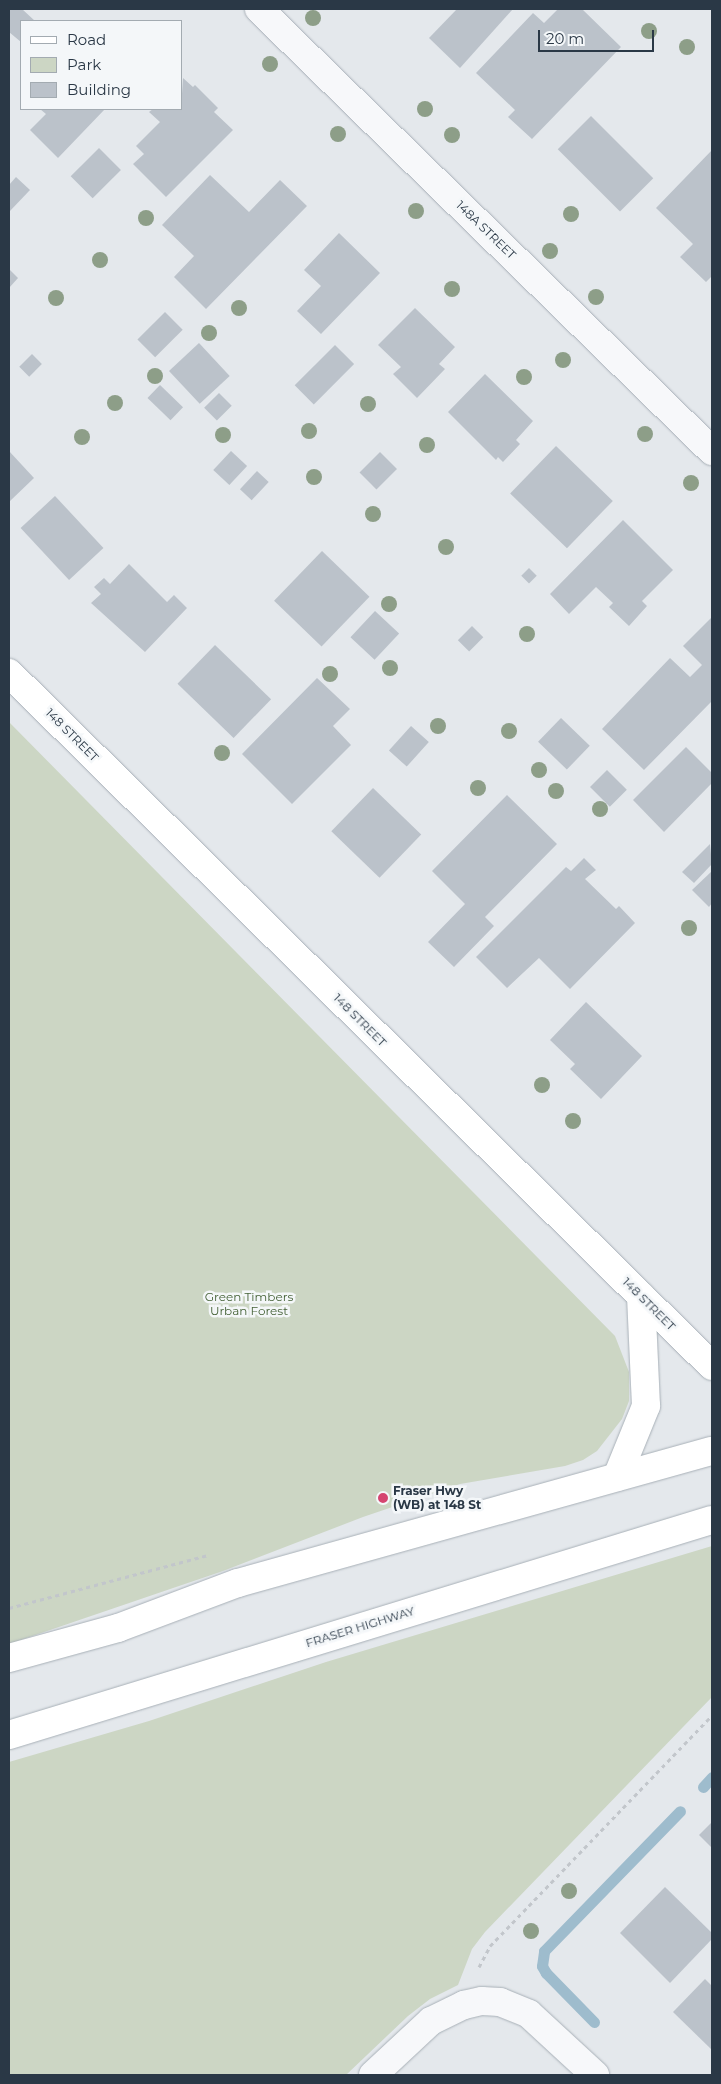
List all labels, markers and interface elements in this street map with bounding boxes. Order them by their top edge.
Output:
legend [20,20,182,110]
scale bar [541,20,657,52]
text: 20 m [546,29,584,48]
text: Road [67,30,106,49]
text: Park [67,55,101,74]
text: Building [67,80,131,99]
street label: 148A STREET [453,198,519,262]
street label: 148 STREET [43,706,101,764]
street label: 148 STREET [331,991,389,1049]
street label: 148 STREET [620,1275,678,1333]
park label: Green Timbers Urban Forest [205,1290,293,1318]
place label: Fraser Hwy (WB) at 148 St [393,1484,481,1512]
marker: Fraser Hwy (WB) at 148 St [377,1492,389,1504]
street label: FRASER HIGHWAY [304,1604,416,1650]

